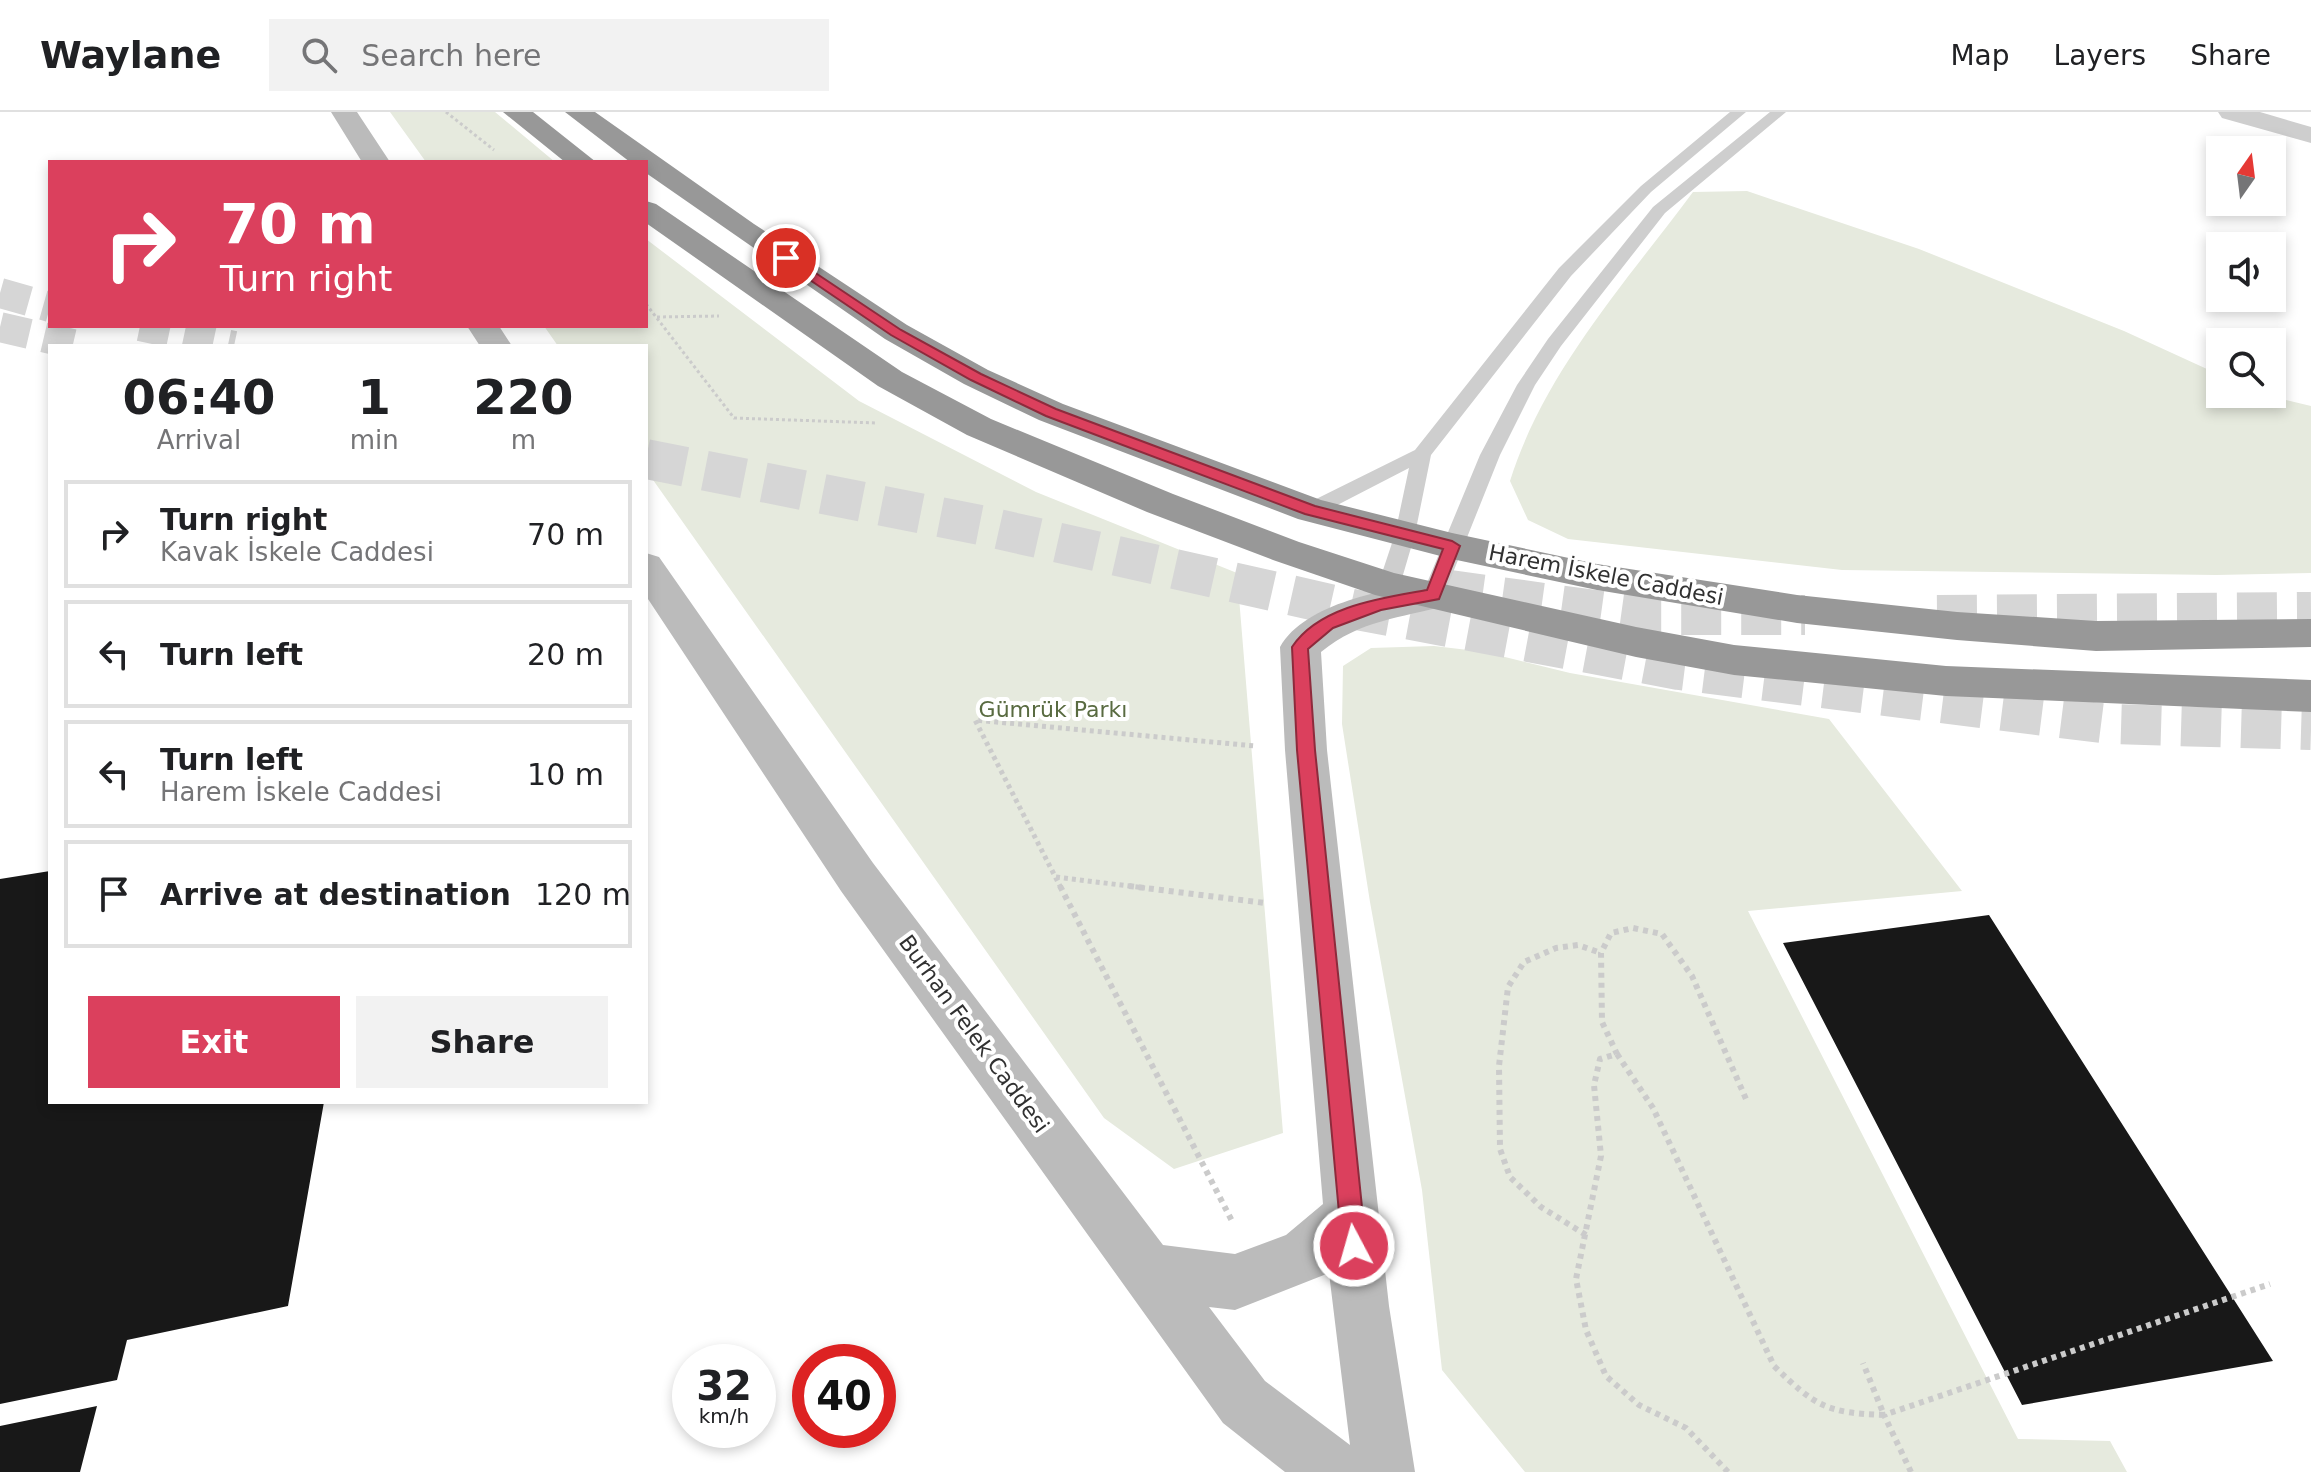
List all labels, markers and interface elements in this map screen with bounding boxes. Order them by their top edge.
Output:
search box [269,19,829,91]
text: Waylane [40,33,221,77]
icon: search [297,33,341,77]
text: Search here [361,38,542,73]
text: Map [1950,39,2010,72]
text: Layers [2054,39,2146,72]
text: Share [2190,39,2271,72]
north arrow [2206,136,2286,216]
map controls [2206,136,2286,408]
text: 70 m [220,191,376,256]
icon: right [88,192,192,296]
pin [752,224,820,292]
button: sound [2206,232,2286,312]
icon: arrive [764,236,808,280]
text: Turn right [220,258,392,299]
button: search [2206,328,2286,408]
text: 06:40 [122,369,275,425]
text: 1 [358,369,391,425]
text: 220 [473,369,573,425]
text: Arrival [157,425,241,455]
text: min [350,425,399,455]
text: m [511,425,536,455]
text: Turn right [160,502,327,537]
icon: right [92,512,136,556]
text: 70 m [527,517,604,552]
text: Kavak İskele Caddesi [160,537,434,567]
street label: Harem İskele Caddesi [1487,540,1725,610]
icon: left [92,632,136,676]
text: Turn left [160,637,303,672]
text: 20 m [527,637,604,672]
park label: Gümrük Parkı [979,697,1127,722]
text: Turn left [160,742,303,777]
icon: left [92,752,136,796]
text: 10 m [527,757,604,792]
text: Harem İskele Caddesi [160,777,442,807]
icon: arrive [92,872,136,916]
text: Arrive at destination [160,877,511,912]
text: 120 m [535,877,631,912]
street label: Burhan Felek Caddesi [894,930,1054,1138]
button: Exit [88,996,340,1088]
button: Share [356,996,608,1088]
position arrow [1312,1204,1396,1288]
speed limit sign: 40 [792,1344,896,1448]
text: 32 [696,1363,752,1409]
text: km/h [699,1404,749,1428]

